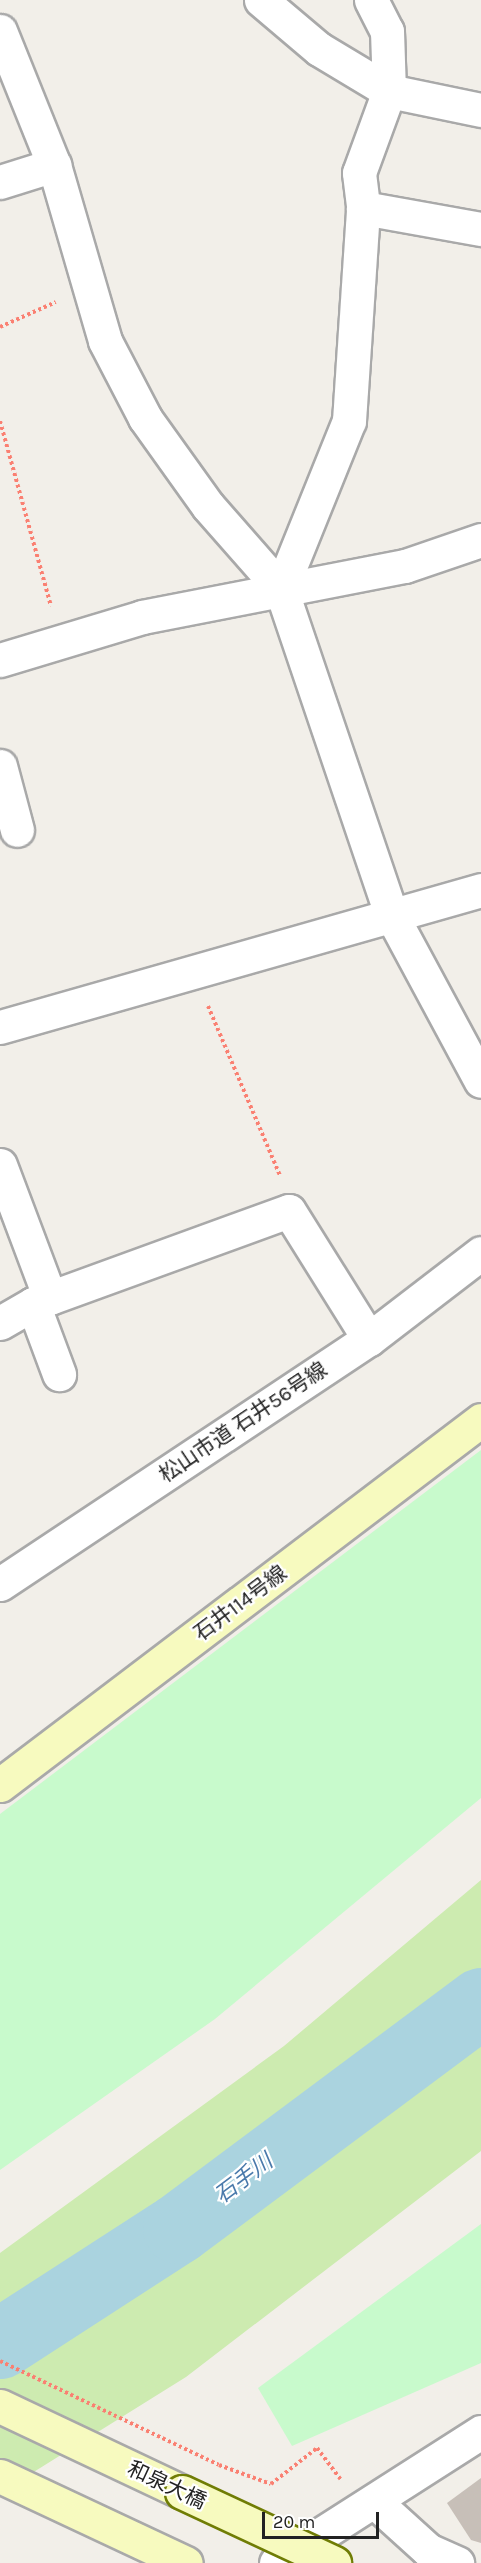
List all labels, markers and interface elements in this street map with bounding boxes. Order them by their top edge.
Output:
street label: 松山市道 石井56号線 [154,1357,332,1487]
street label: 石井114号線 [189,1560,291,1646]
water label: 石手川 [210,2149,278,2209]
street label: 和泉大橋 [124,2456,210,2514]
scale bar [265,2500,382,2538]
text: 20 m [273,2511,315,2533]

